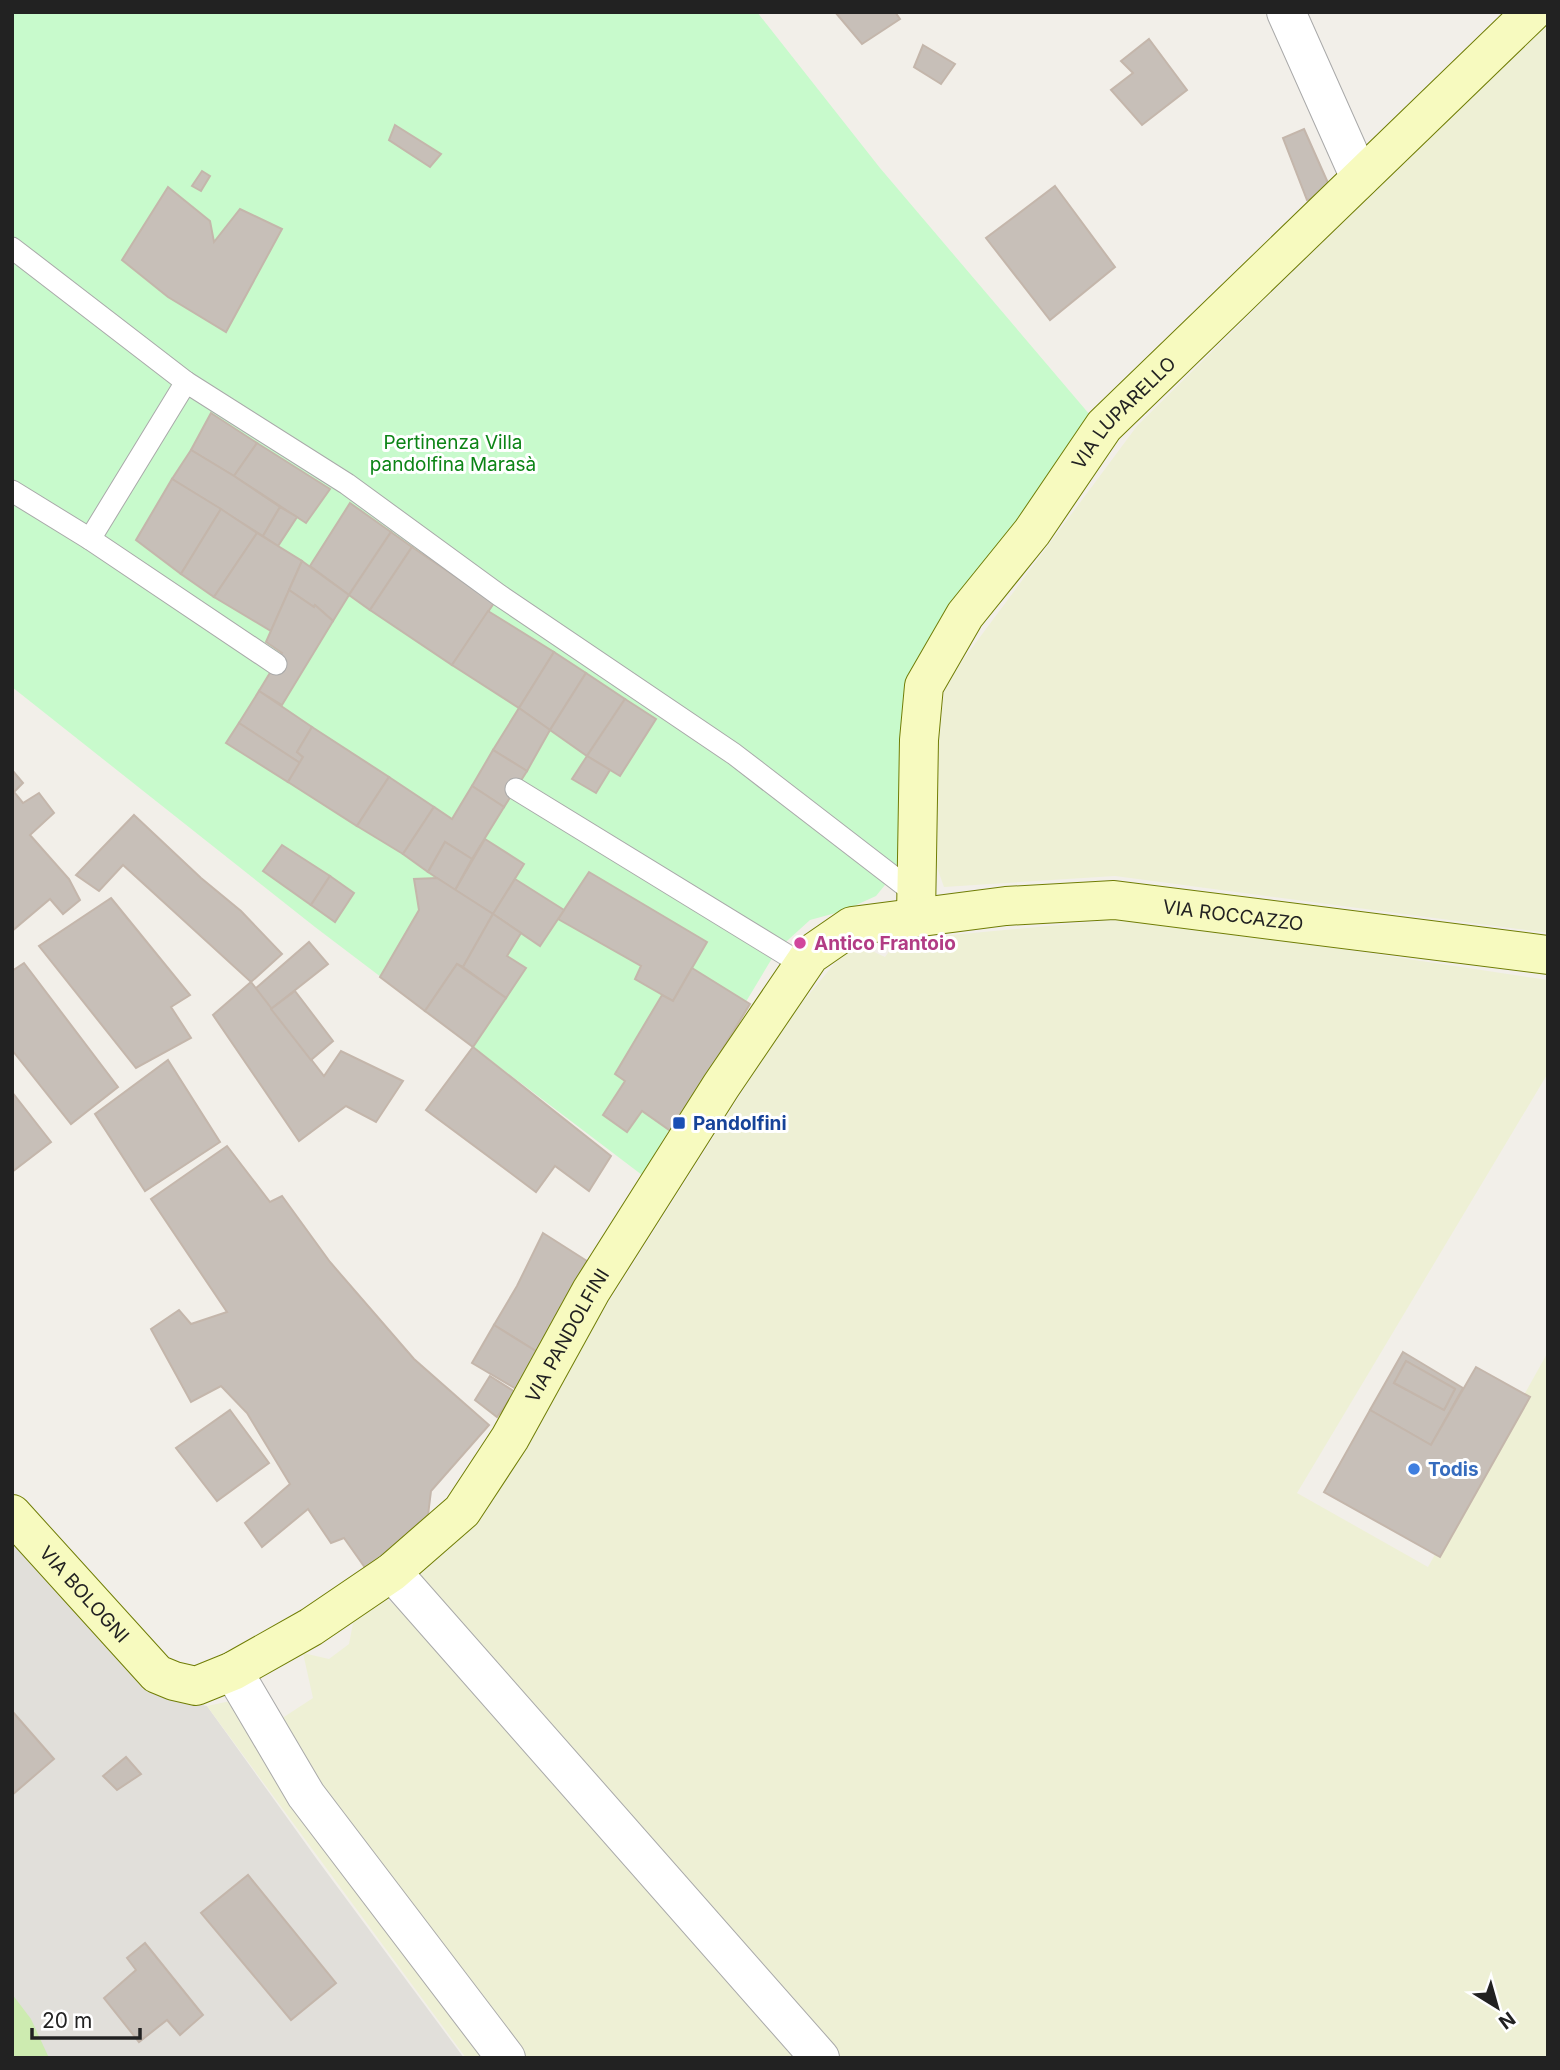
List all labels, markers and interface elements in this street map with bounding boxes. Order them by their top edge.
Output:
street label: VIA LUPARELLO [1067,352,1180,473]
park label: Pertinenza Villa pandolfina Marasà [370,431,536,476]
street label: VIA ROCCAZZO [1161,895,1305,935]
place label: Antico Frantoio [814,932,956,955]
marker: Antico Frantoio [792,935,808,951]
place label: Pandolfini [693,1112,787,1135]
marker: Pandolfini [671,1115,687,1131]
street label: VIA PANDOLFINI [521,1264,614,1406]
place label: Todis [1428,1458,1479,1481]
marker: Todis [1406,1461,1422,1477]
street label: VIA BOLOGNI [35,1541,134,1647]
north arrow [1462,1972,1532,2042]
scale bar [32,1996,140,2040]
text: N [1494,2007,1520,2034]
text: 20 m [42,2008,92,2033]

